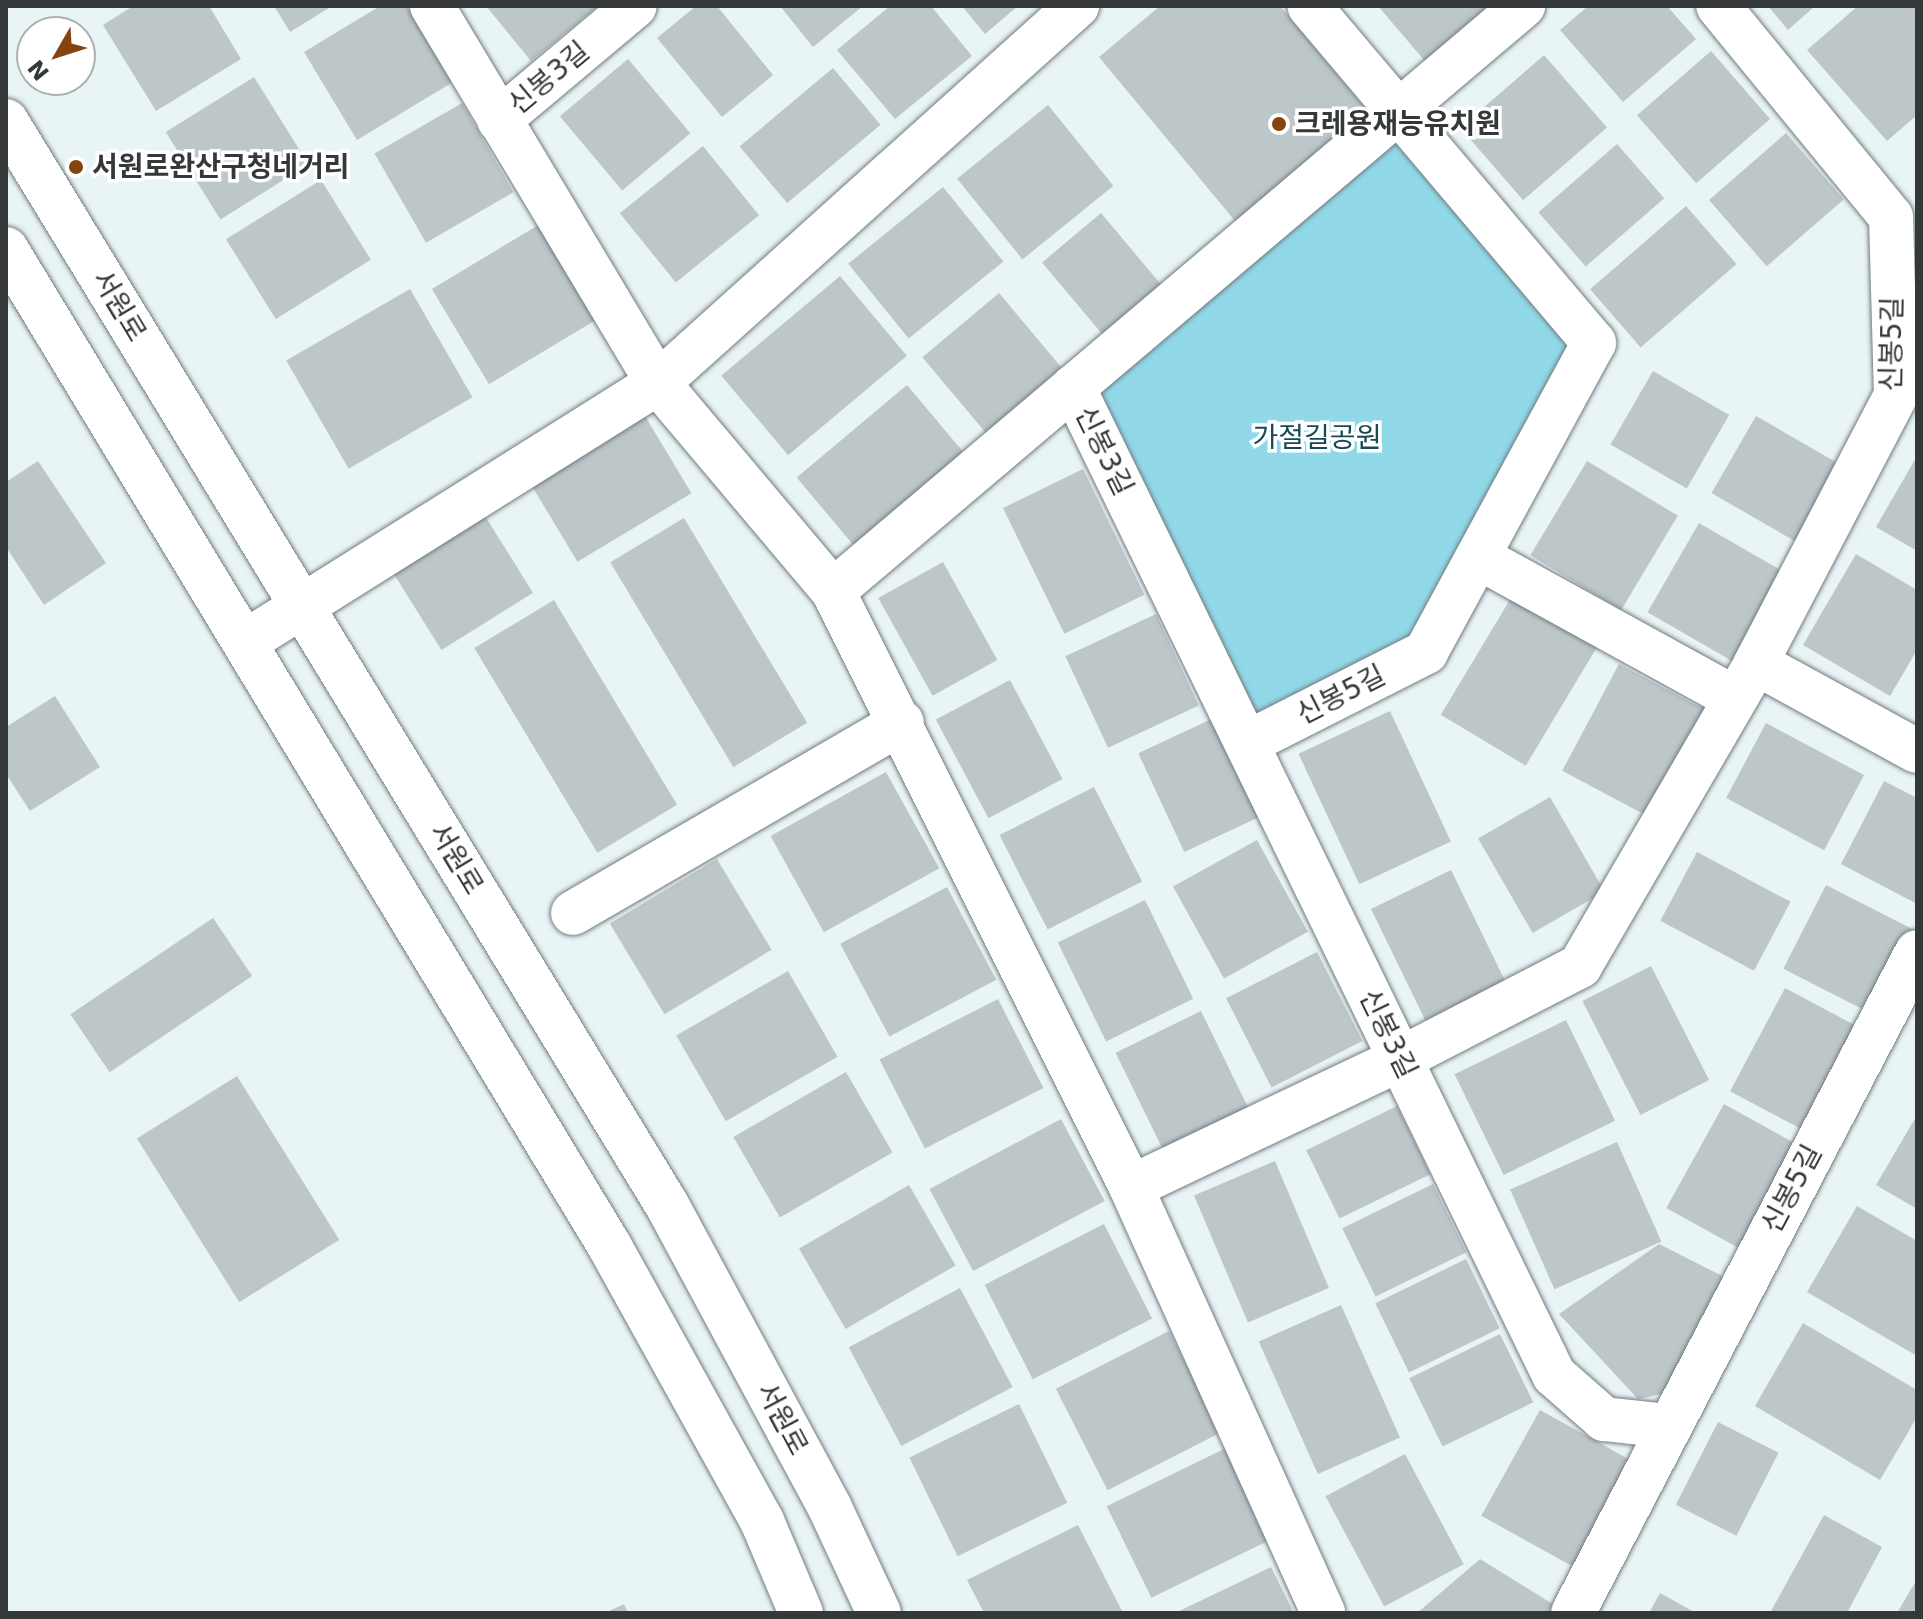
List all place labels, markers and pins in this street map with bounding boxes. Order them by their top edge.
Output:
place label: 크레용재능유치원 [1295,107,1501,141]
marker: 크레용재능유치원 [1270,115,1288,133]
place label: 서원로완산구청네거리 [92,150,350,184]
marker: 서원로완산구청네거리 [67,158,85,176]

